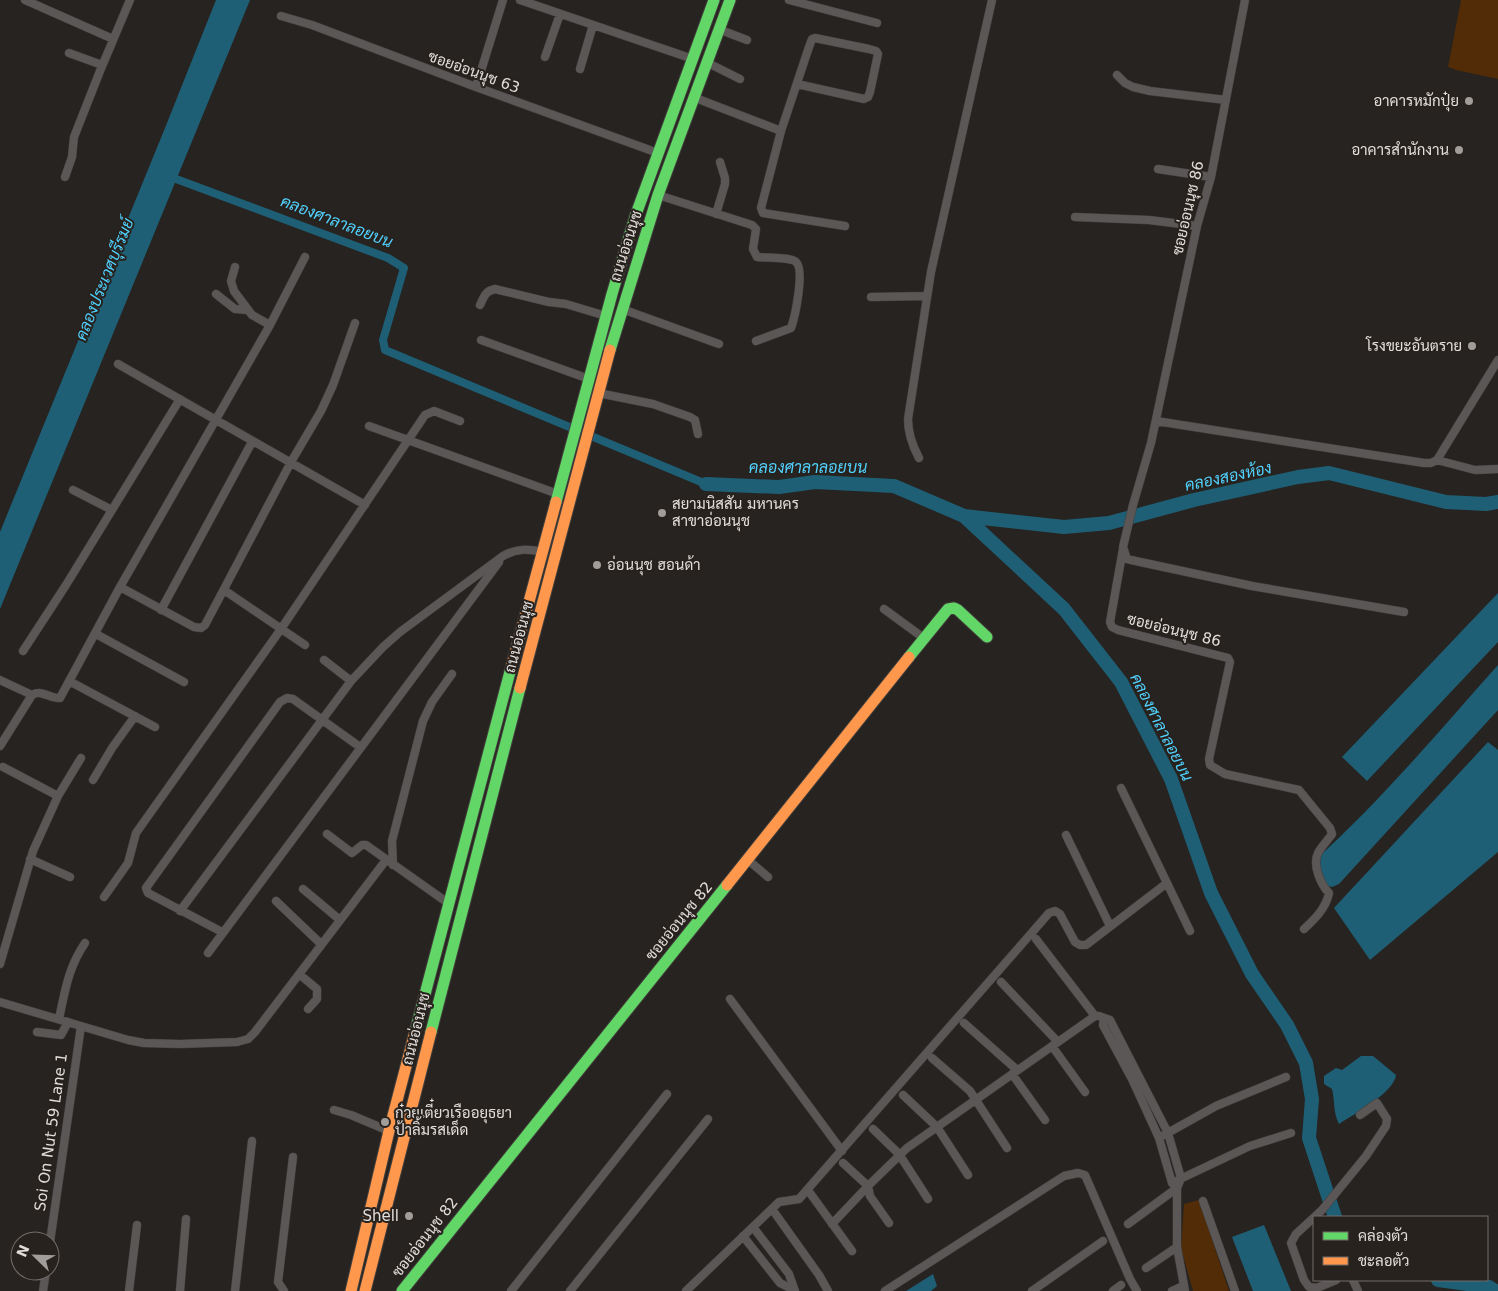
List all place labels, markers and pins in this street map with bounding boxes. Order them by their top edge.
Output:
place label: อาคารหมักปุ๋ย [1374,91,1459,112]
marker: อาคารหมักปุ๋ย [1463,95,1475,107]
place label: อาคารสำนักงาน [1352,141,1449,159]
marker: อาคารสำนักงาน [1453,144,1465,156]
place label: โรงขยะอันตราย [1365,336,1462,355]
marker: โรงขยะอันตราย [1466,340,1478,352]
place label: สยามนิสสัน มหานคร สาขาอ่อนนุช [672,495,799,532]
marker: สยามนิสสัน มหานคร สาขาอ่อนนุช [656,507,668,519]
place label: อ่อนนุช ฮอนด้า [607,555,701,576]
marker: อ่อนนุช ฮอนด้า [591,559,603,571]
place label: ก๋วยเตี๋ยวเรืออยุธยา ป้าลิ้มรสเด็ด [395,1098,512,1139]
marker: ก๋วยเตี๋ยวเรืออยุธยา ป้าลิ้มรสเด็ด [379,1116,391,1128]
place label: Shell [362,1207,399,1225]
marker: Shell [403,1210,415,1222]

